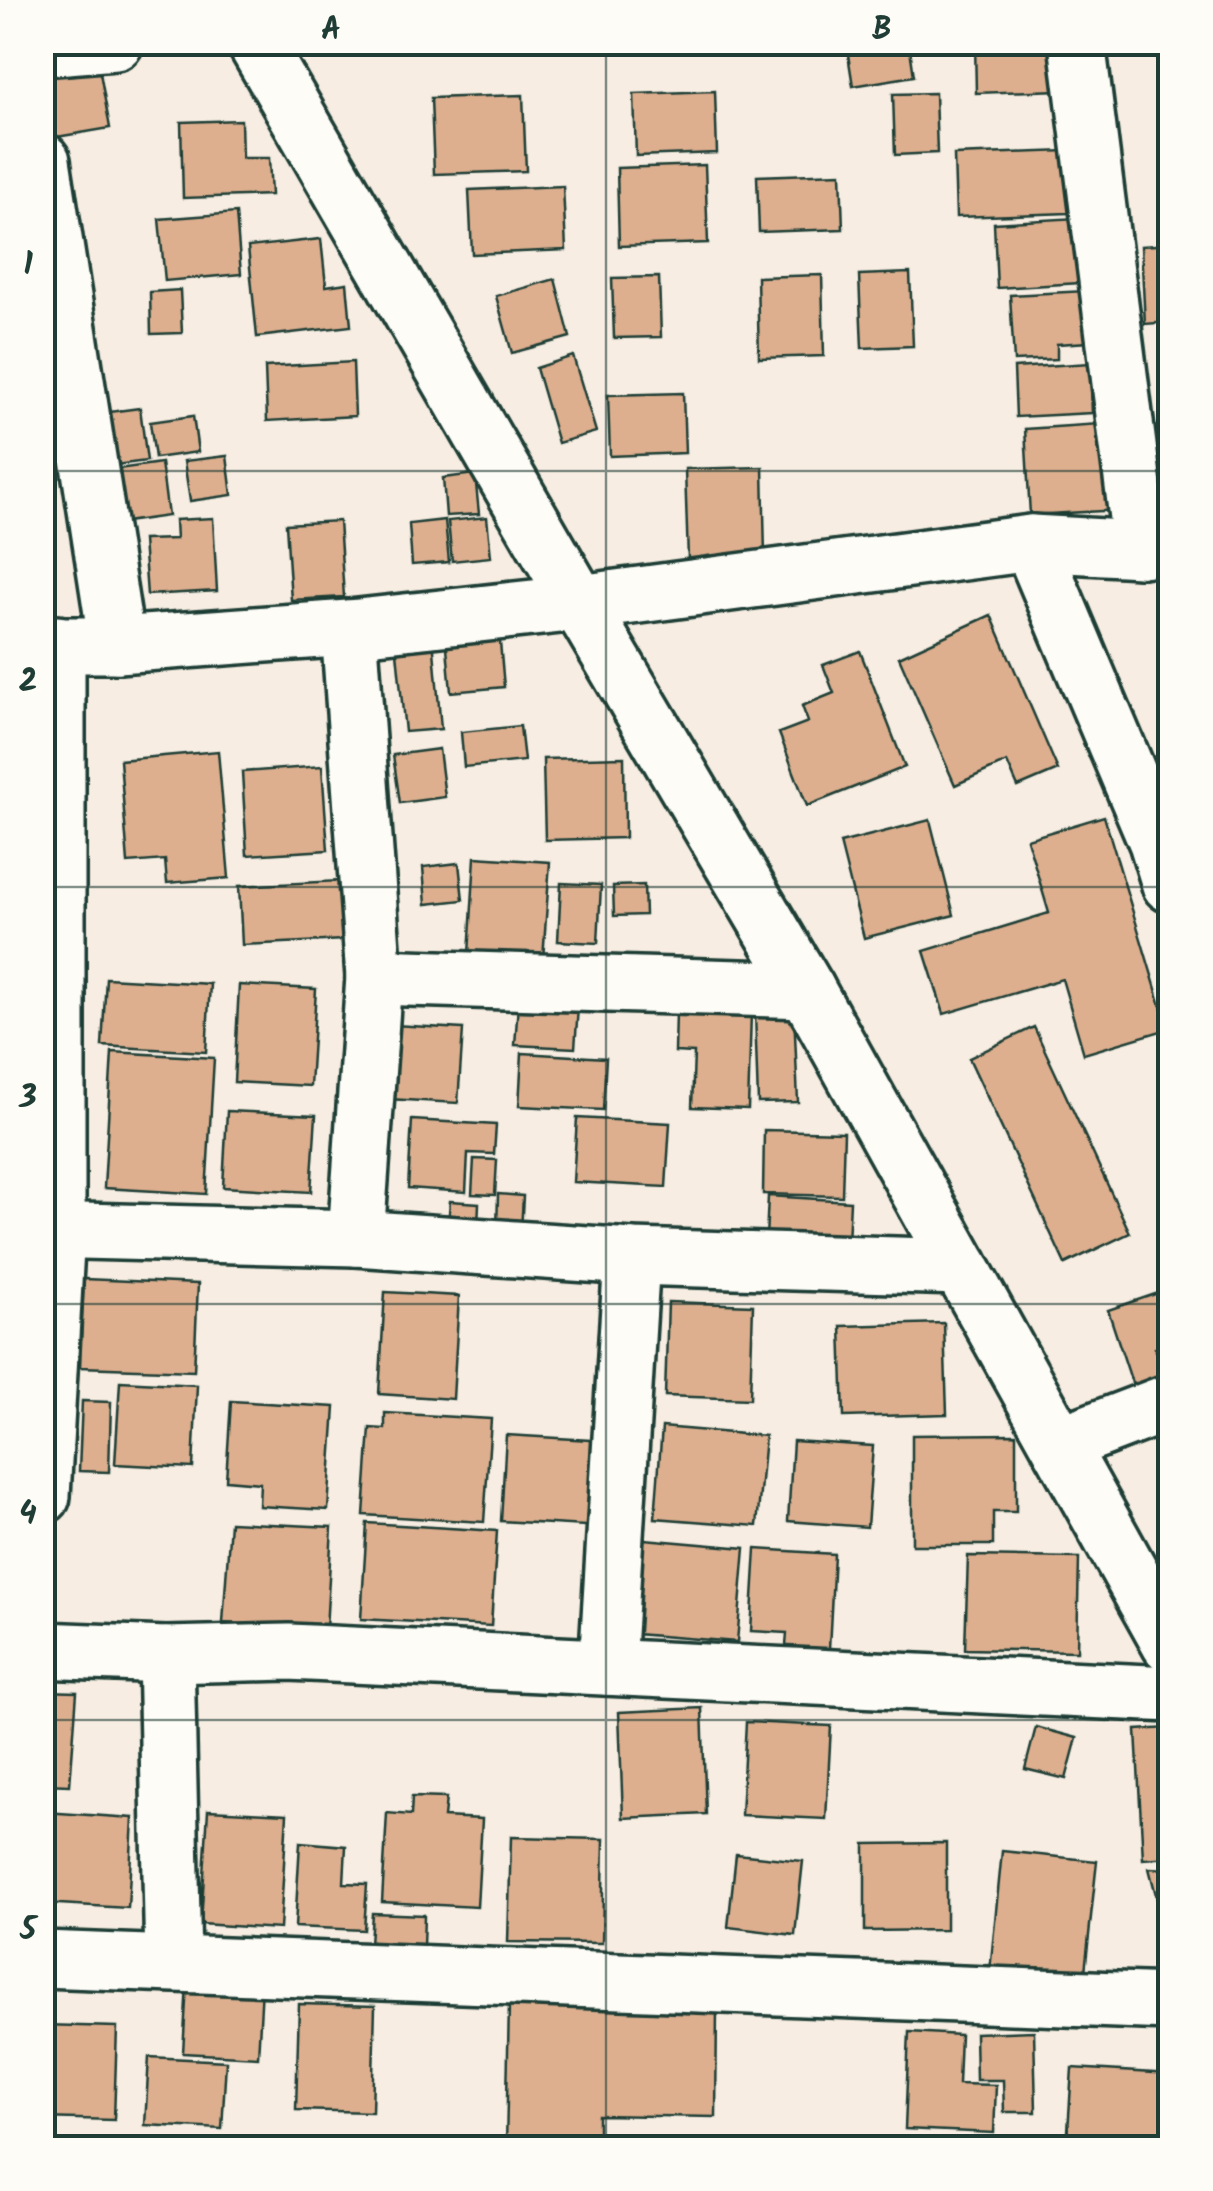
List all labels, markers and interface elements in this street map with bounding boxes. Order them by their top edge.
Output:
text: A [321,5,341,56]
text: B [872,5,892,56]
text: 1 [23,240,33,291]
text: 2 [19,657,37,708]
text: 3 [18,1073,37,1124]
text: 4 [19,1489,37,1540]
text: 5 [19,1905,39,1956]

